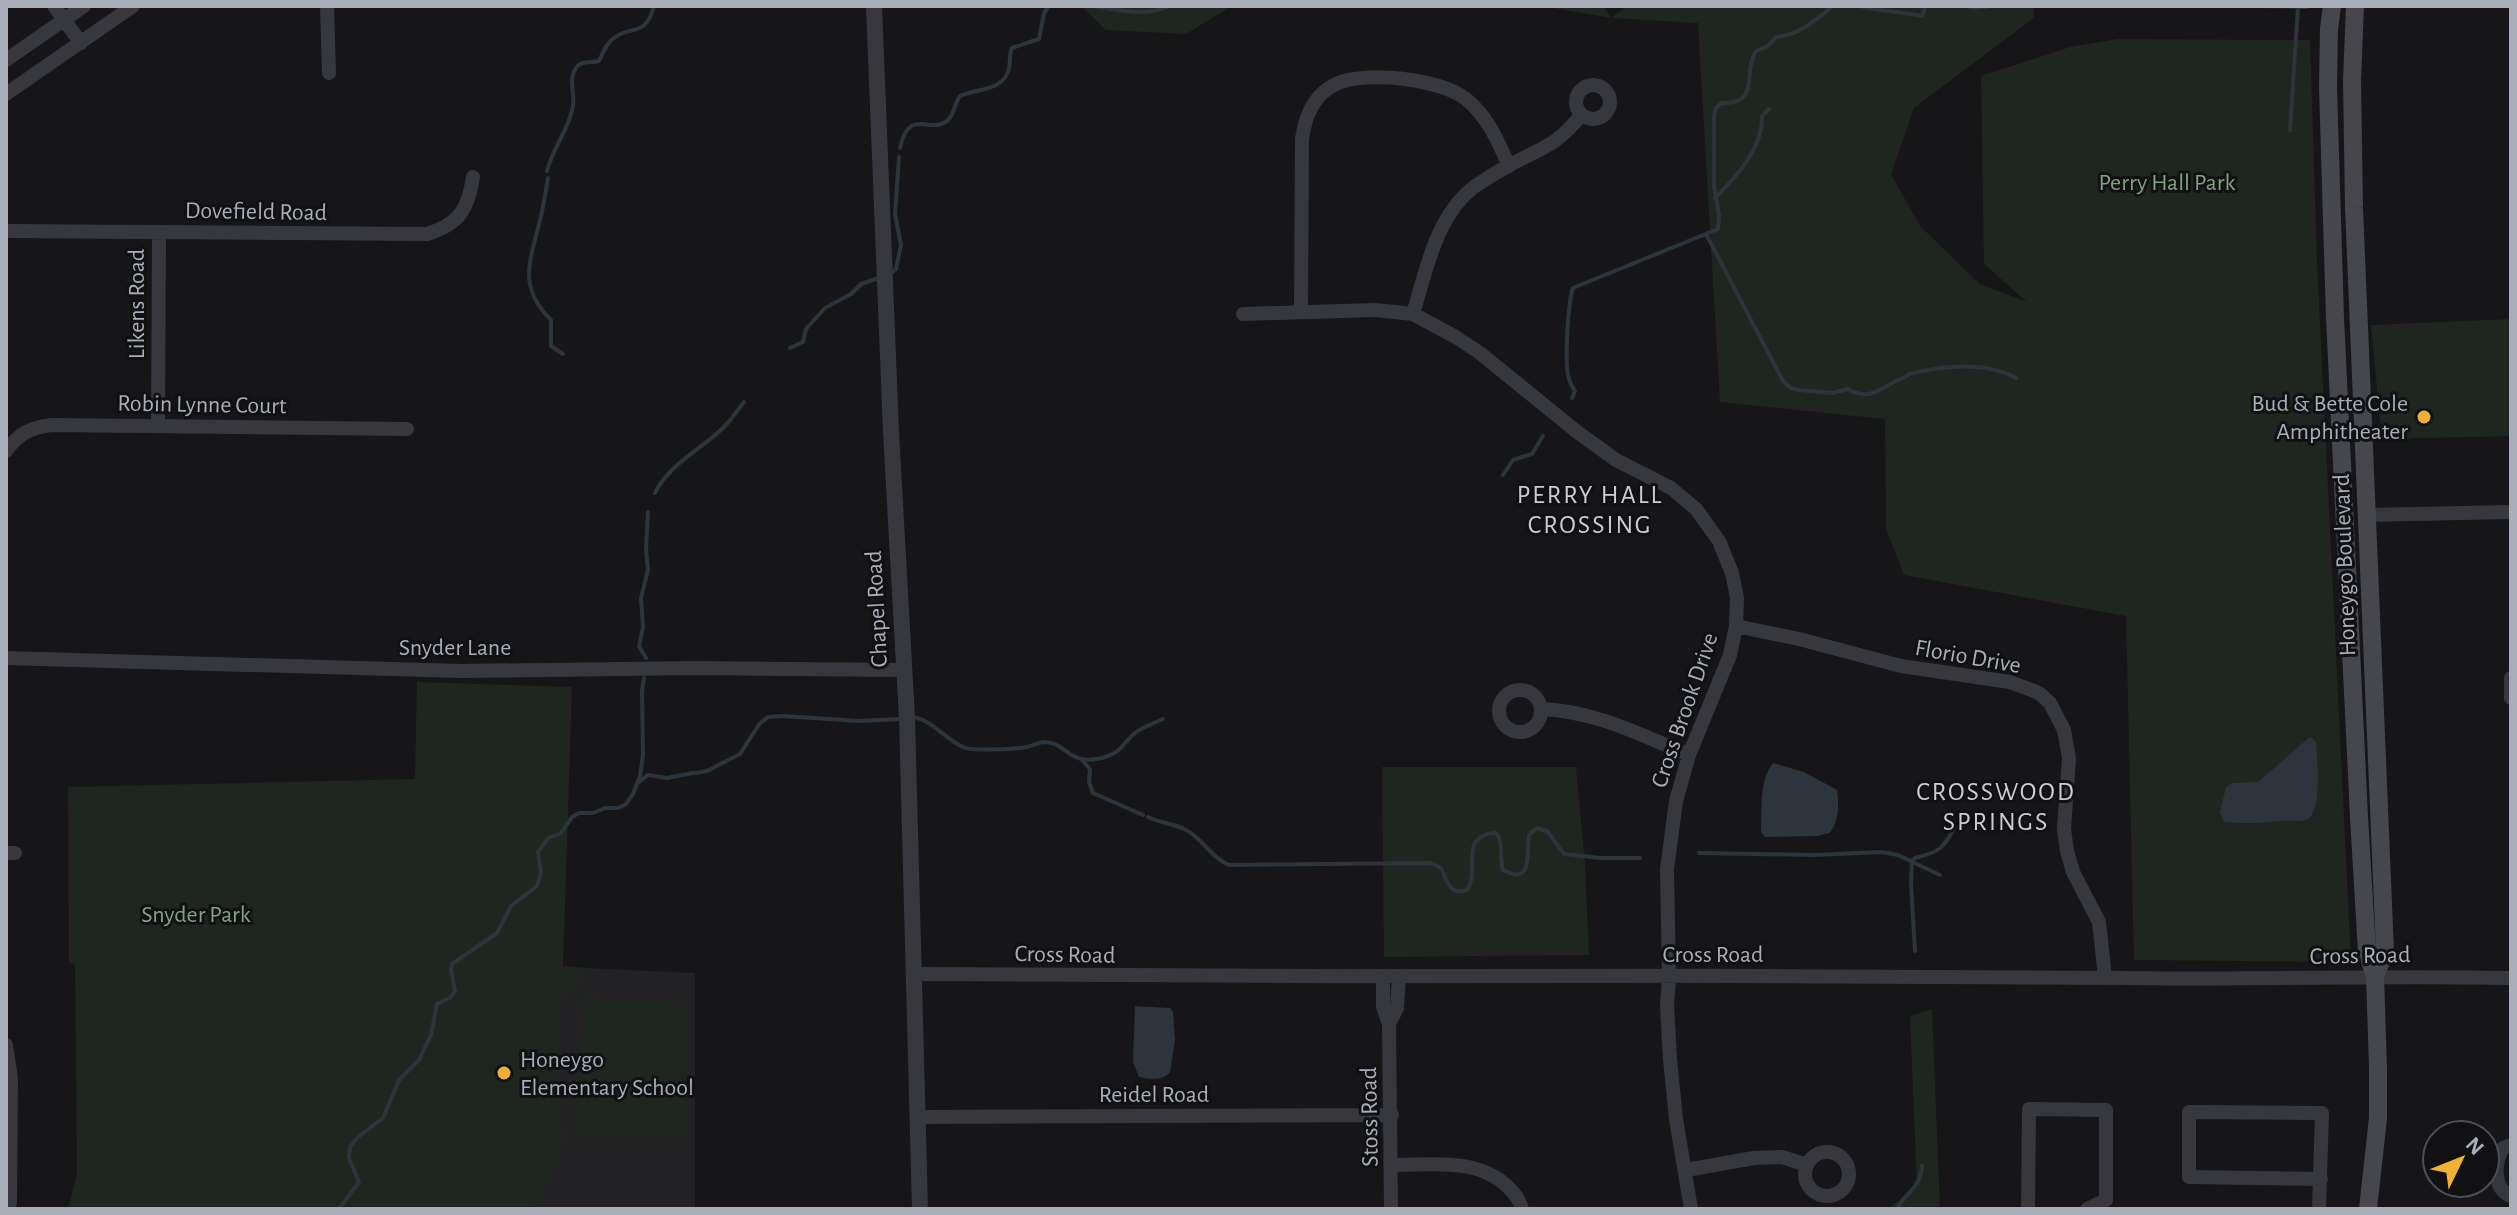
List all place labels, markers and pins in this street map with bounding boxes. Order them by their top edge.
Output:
place label: Bud & Bette Cole Amphitheater [2251,392,2408,444]
marker: Bud & Bette Cole Amphitheater [2415,408,2433,426]
place label: Honeygo Elementary School [520,1048,694,1100]
marker: Honeygo Elementary School [495,1064,513,1082]

